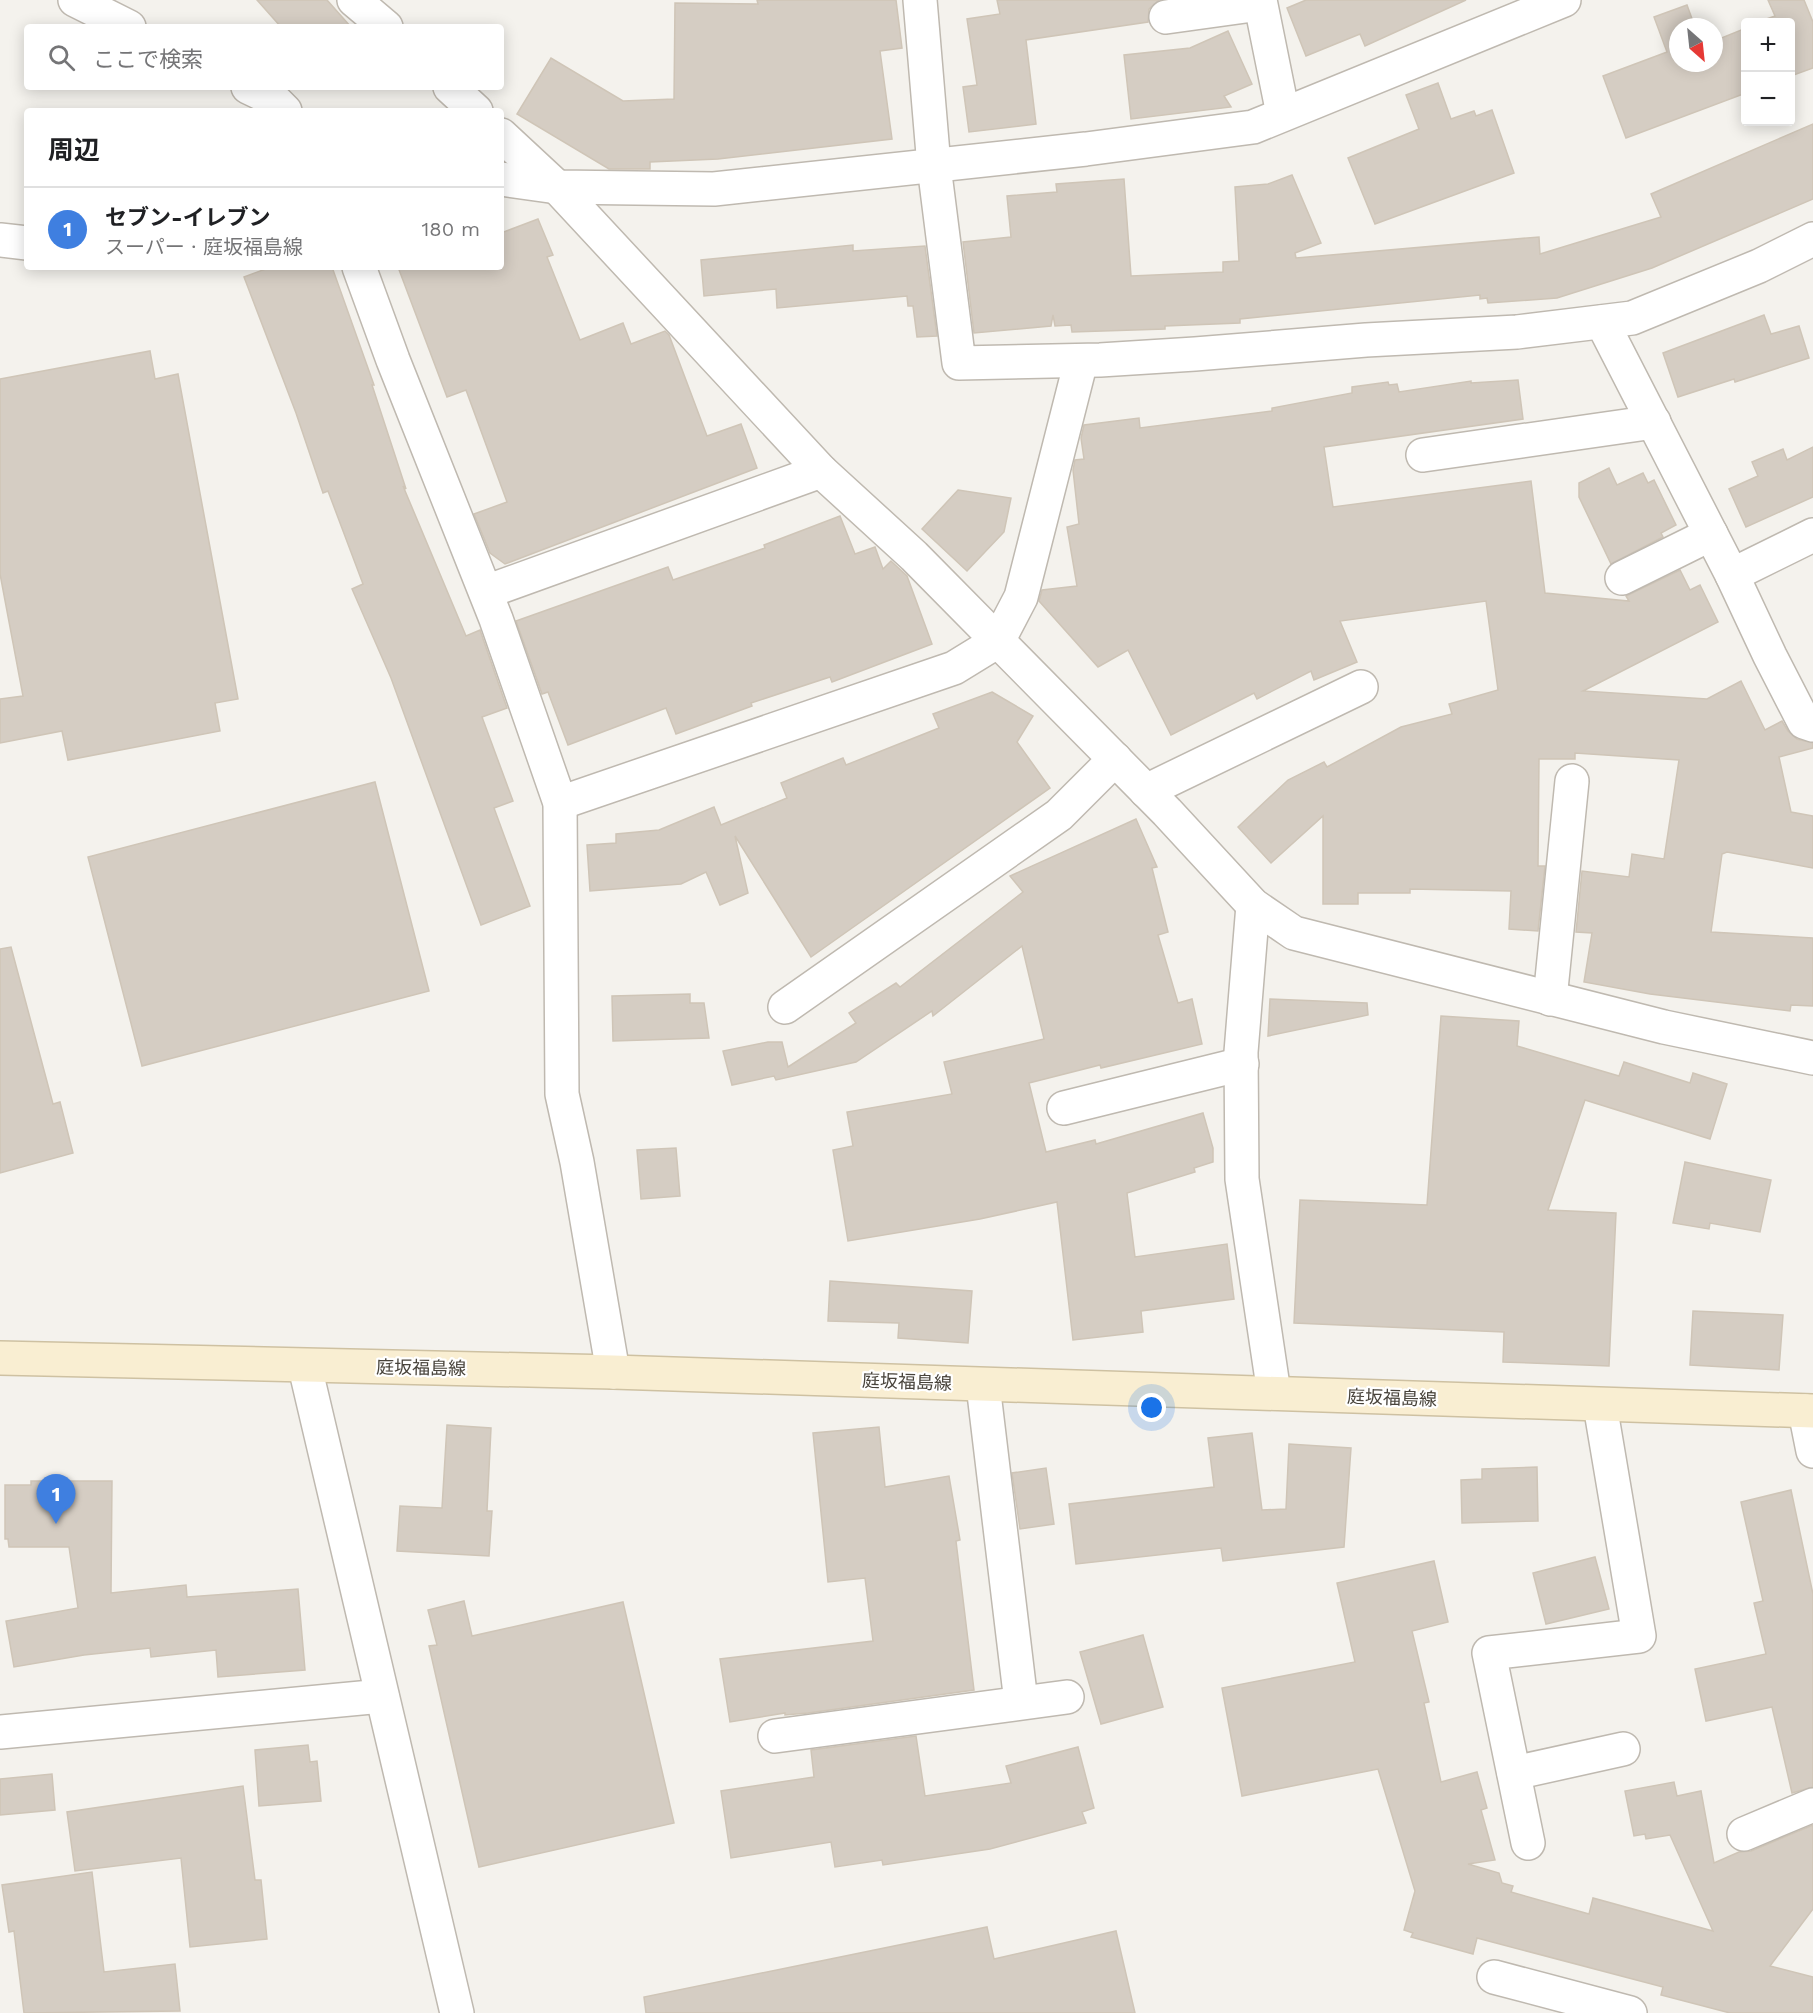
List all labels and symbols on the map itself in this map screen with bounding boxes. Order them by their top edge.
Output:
north arrow [1669,18,1723,72]
street label: 庭坂福島線 [376,1356,466,1379]
street label: 庭坂福島線 [862,1369,952,1394]
street label: 庭坂福島線 [1347,1385,1437,1410]
your location [1137,1393,1166,1422]
pin: 1 [36,1474,76,1524]

